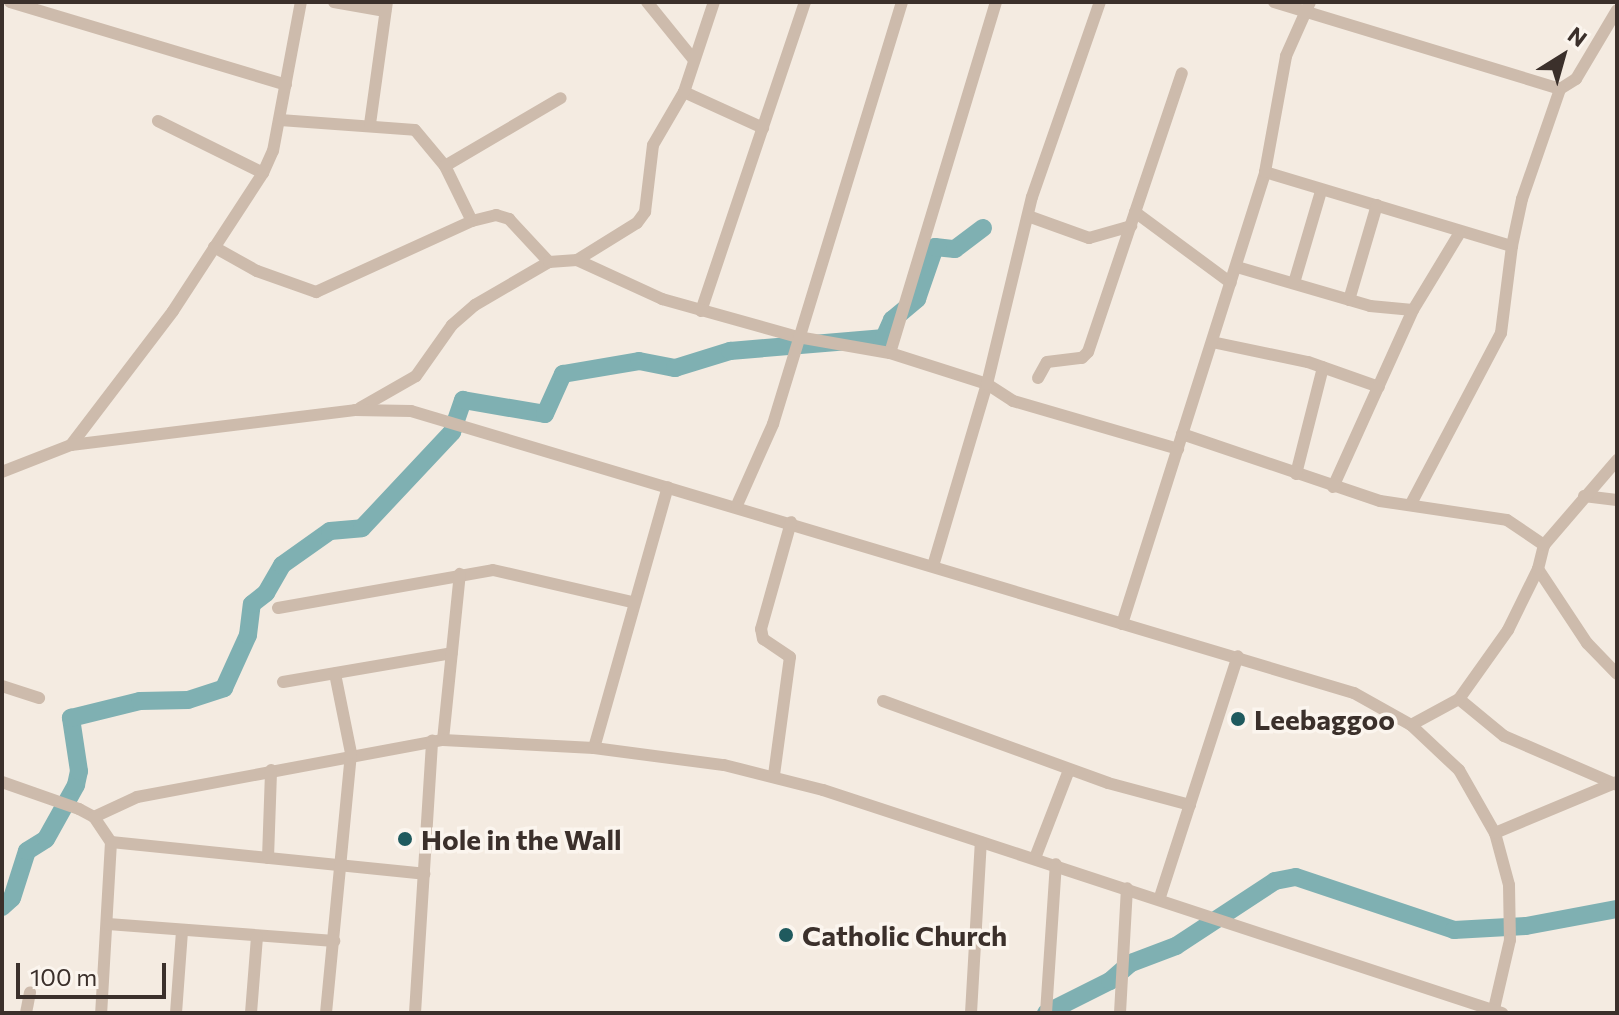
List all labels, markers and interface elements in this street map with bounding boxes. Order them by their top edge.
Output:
north arrow [1523,16,1603,96]
text: N [1563,21,1592,52]
place label: Leebaggoo [1254,702,1395,736]
marker: Leebaggoo [1229,710,1247,728]
place label: Hole in the Wall [421,822,622,856]
marker: Hole in the Wall [396,830,414,848]
place label: Catholic Church [802,918,1007,952]
marker: Catholic Church [777,926,795,944]
scale bar [20,947,170,997]
text: 100 m [30,962,97,991]

